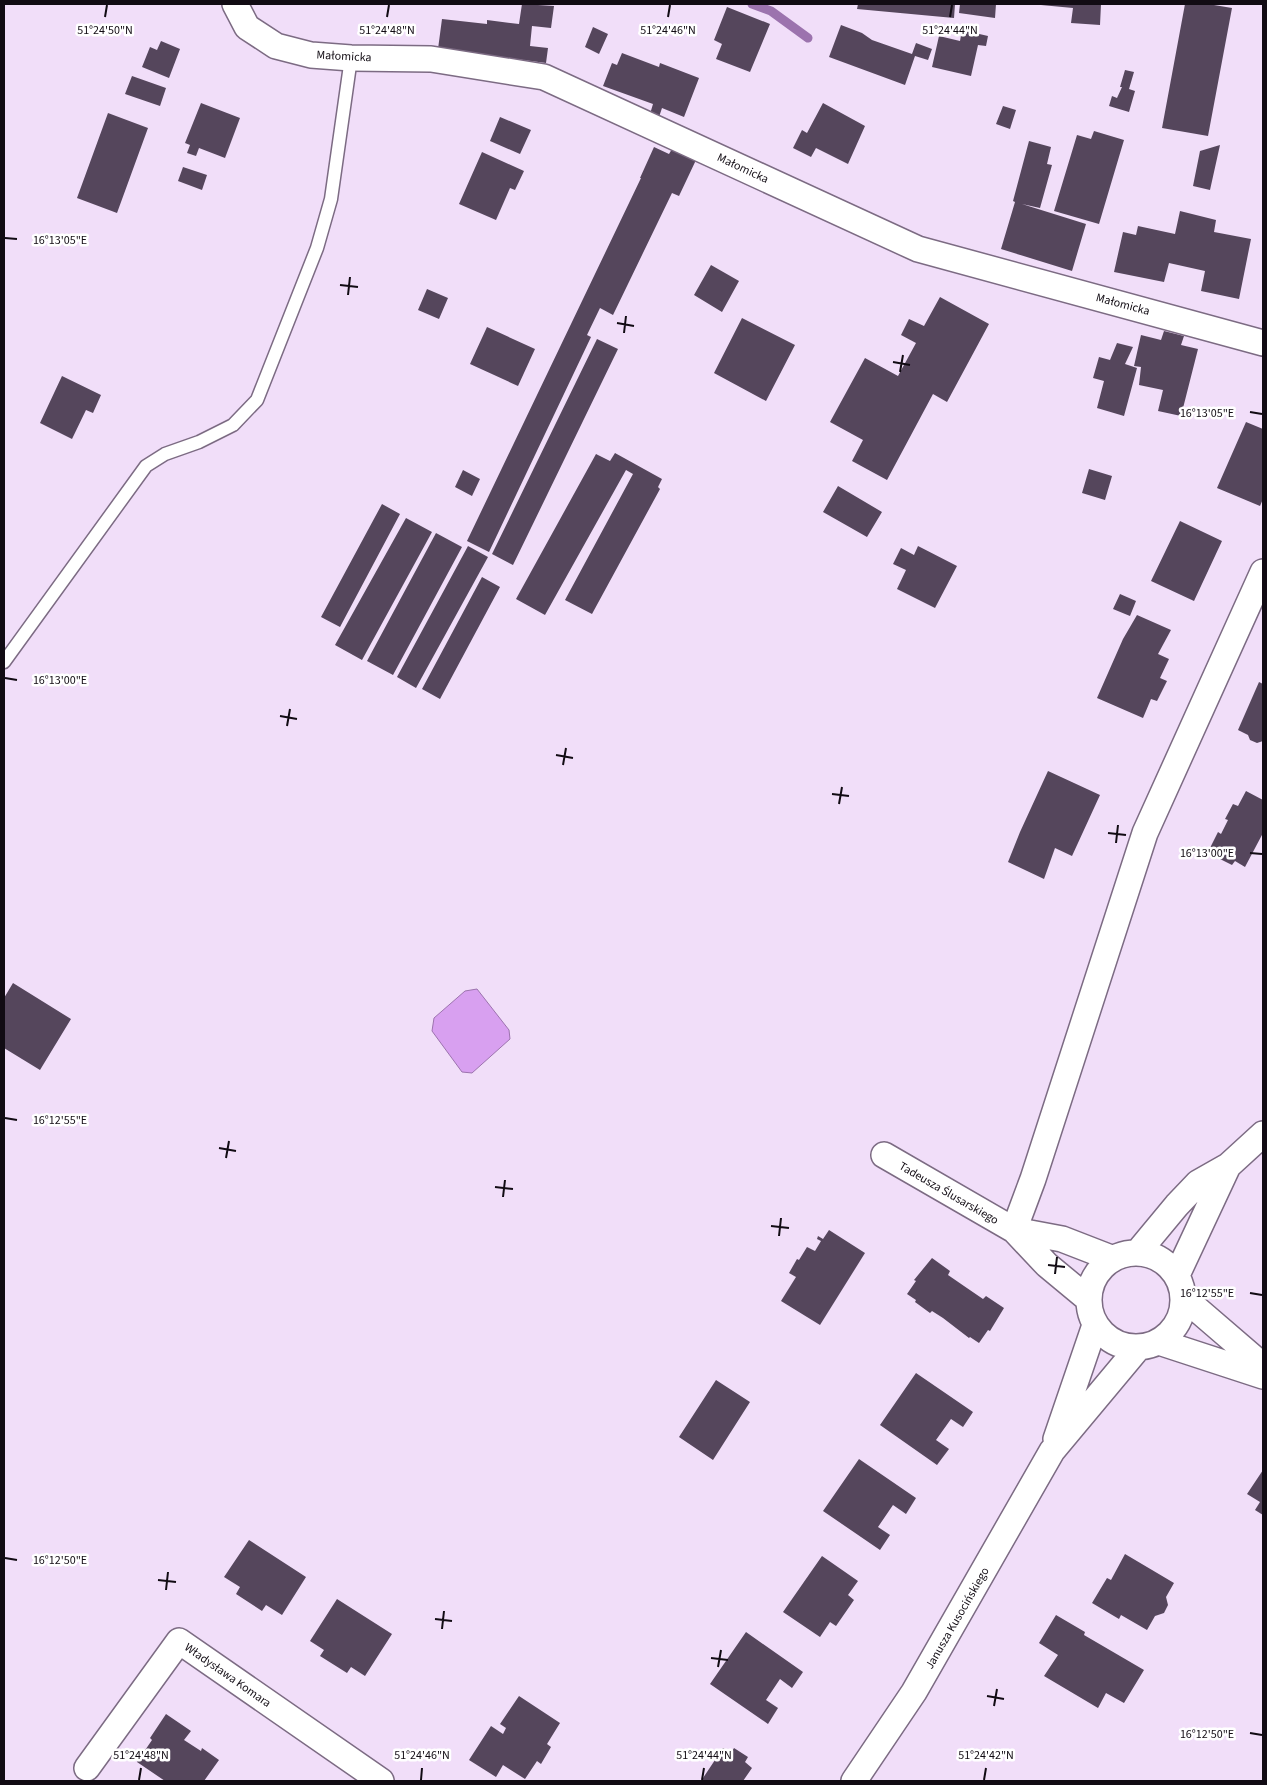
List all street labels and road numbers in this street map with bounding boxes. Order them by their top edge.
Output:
street label: Małomicka [316,47,372,66]
street label: Małomicka [714,149,771,188]
street label: Małomicka [1094,289,1152,320]
street label: Tadeusza Ślusarskiego [896,1158,1002,1229]
street label: Janusza Kusocińskiego [921,1564,994,1672]
street label: Władysława Komara [181,1639,274,1712]

